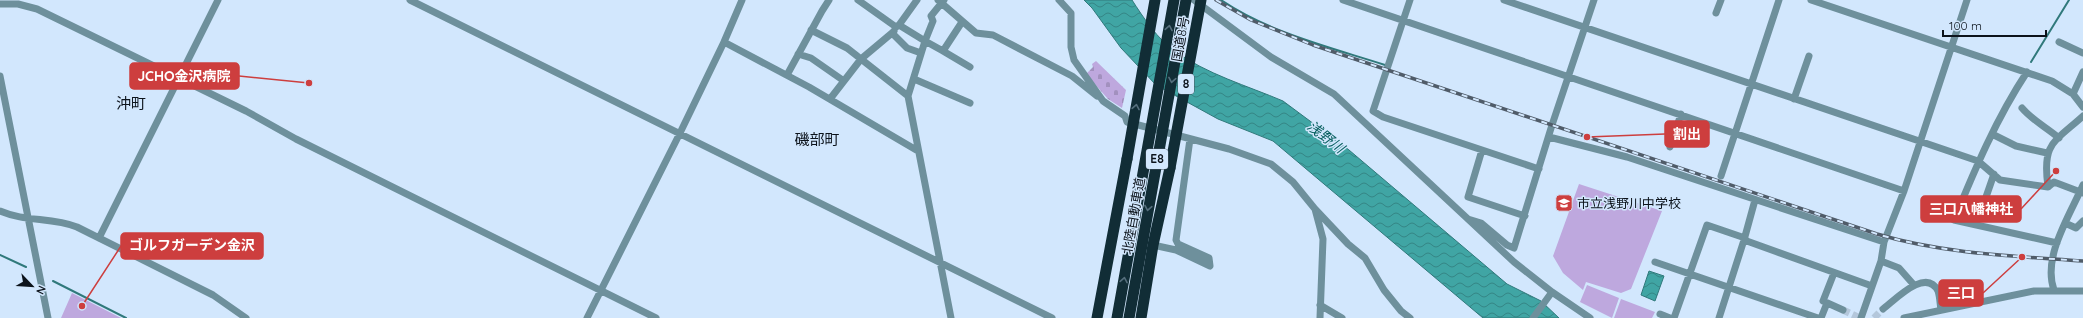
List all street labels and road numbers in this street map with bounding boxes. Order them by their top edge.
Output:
street label: 国道8号 [1168,15,1192,63]
road number: 8 [1178,74,1194,94]
road number: E8 [1146,149,1168,169]
street label: 北陸自動車道 [1118,176,1148,256]

